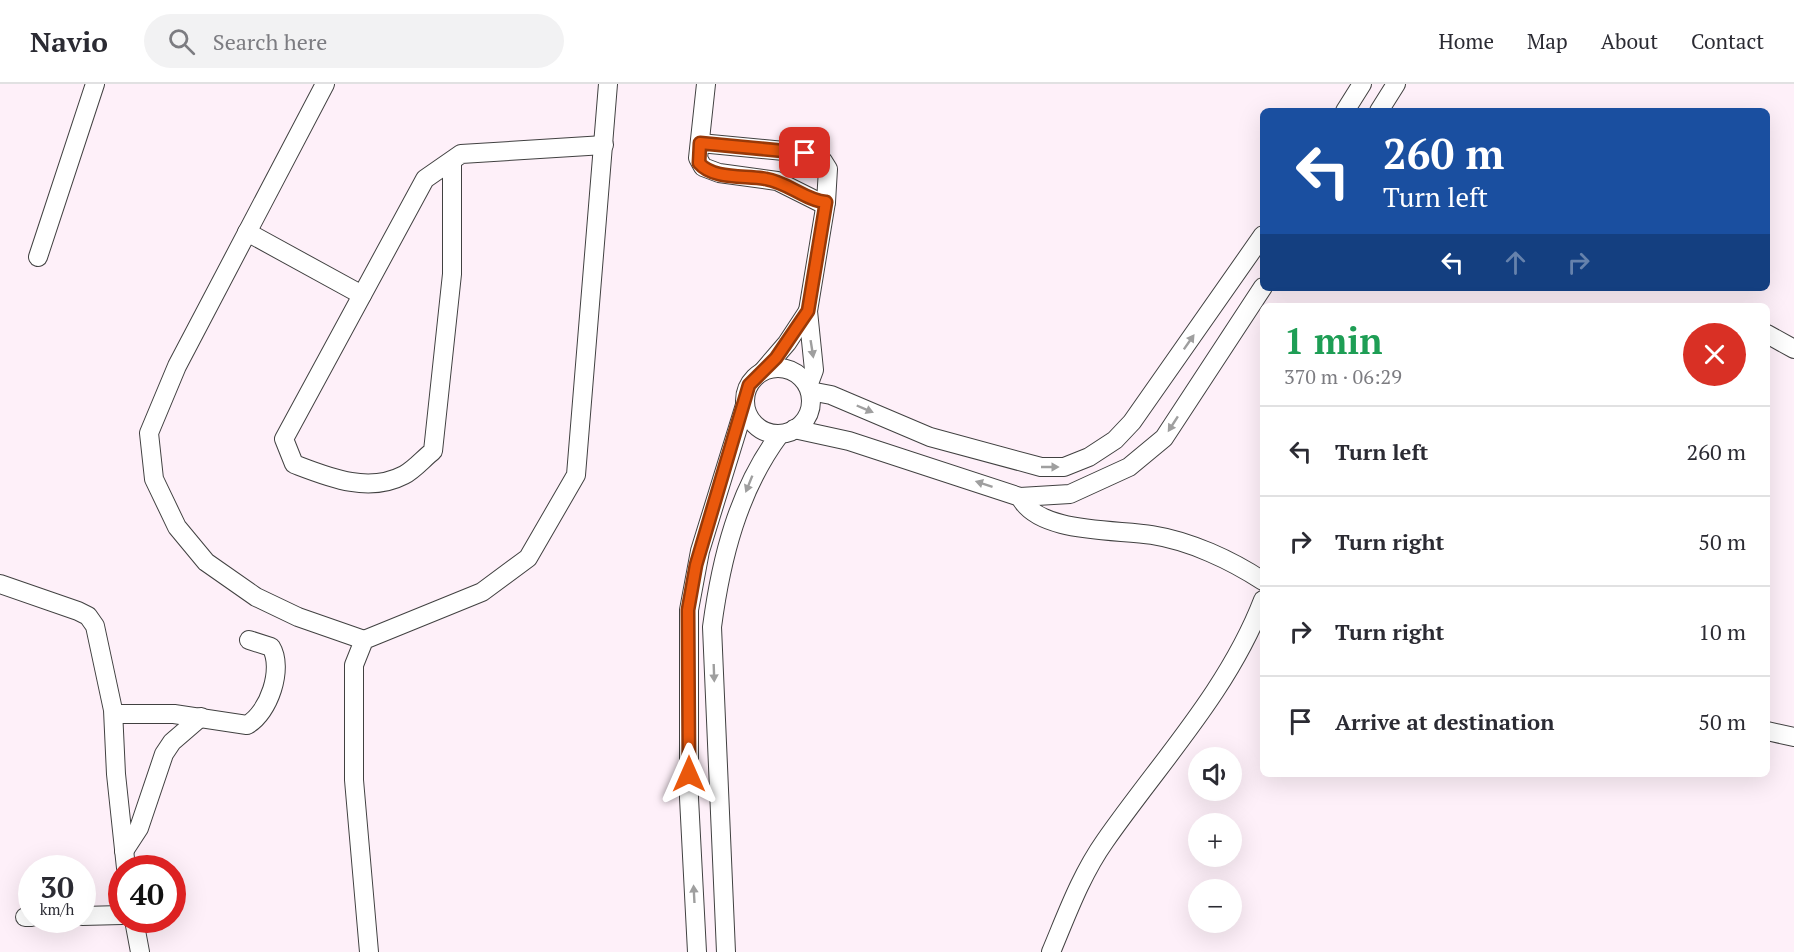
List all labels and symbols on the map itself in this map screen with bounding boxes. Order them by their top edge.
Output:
pin [779,127,830,178]
one-way arrow [1183,334,1194,350]
one-way arrow [807,340,816,359]
one-way arrow [856,405,873,414]
one-way arrow [1168,416,1179,432]
one-way arrow [1041,462,1060,472]
one-way arrow [744,475,754,493]
one-way arrow [974,479,992,489]
one-way arrow [709,664,719,683]
position arrow [657,742,721,806]
speed limit sign: 40 [108,855,186,933]
one-way arrow [690,884,699,903]

